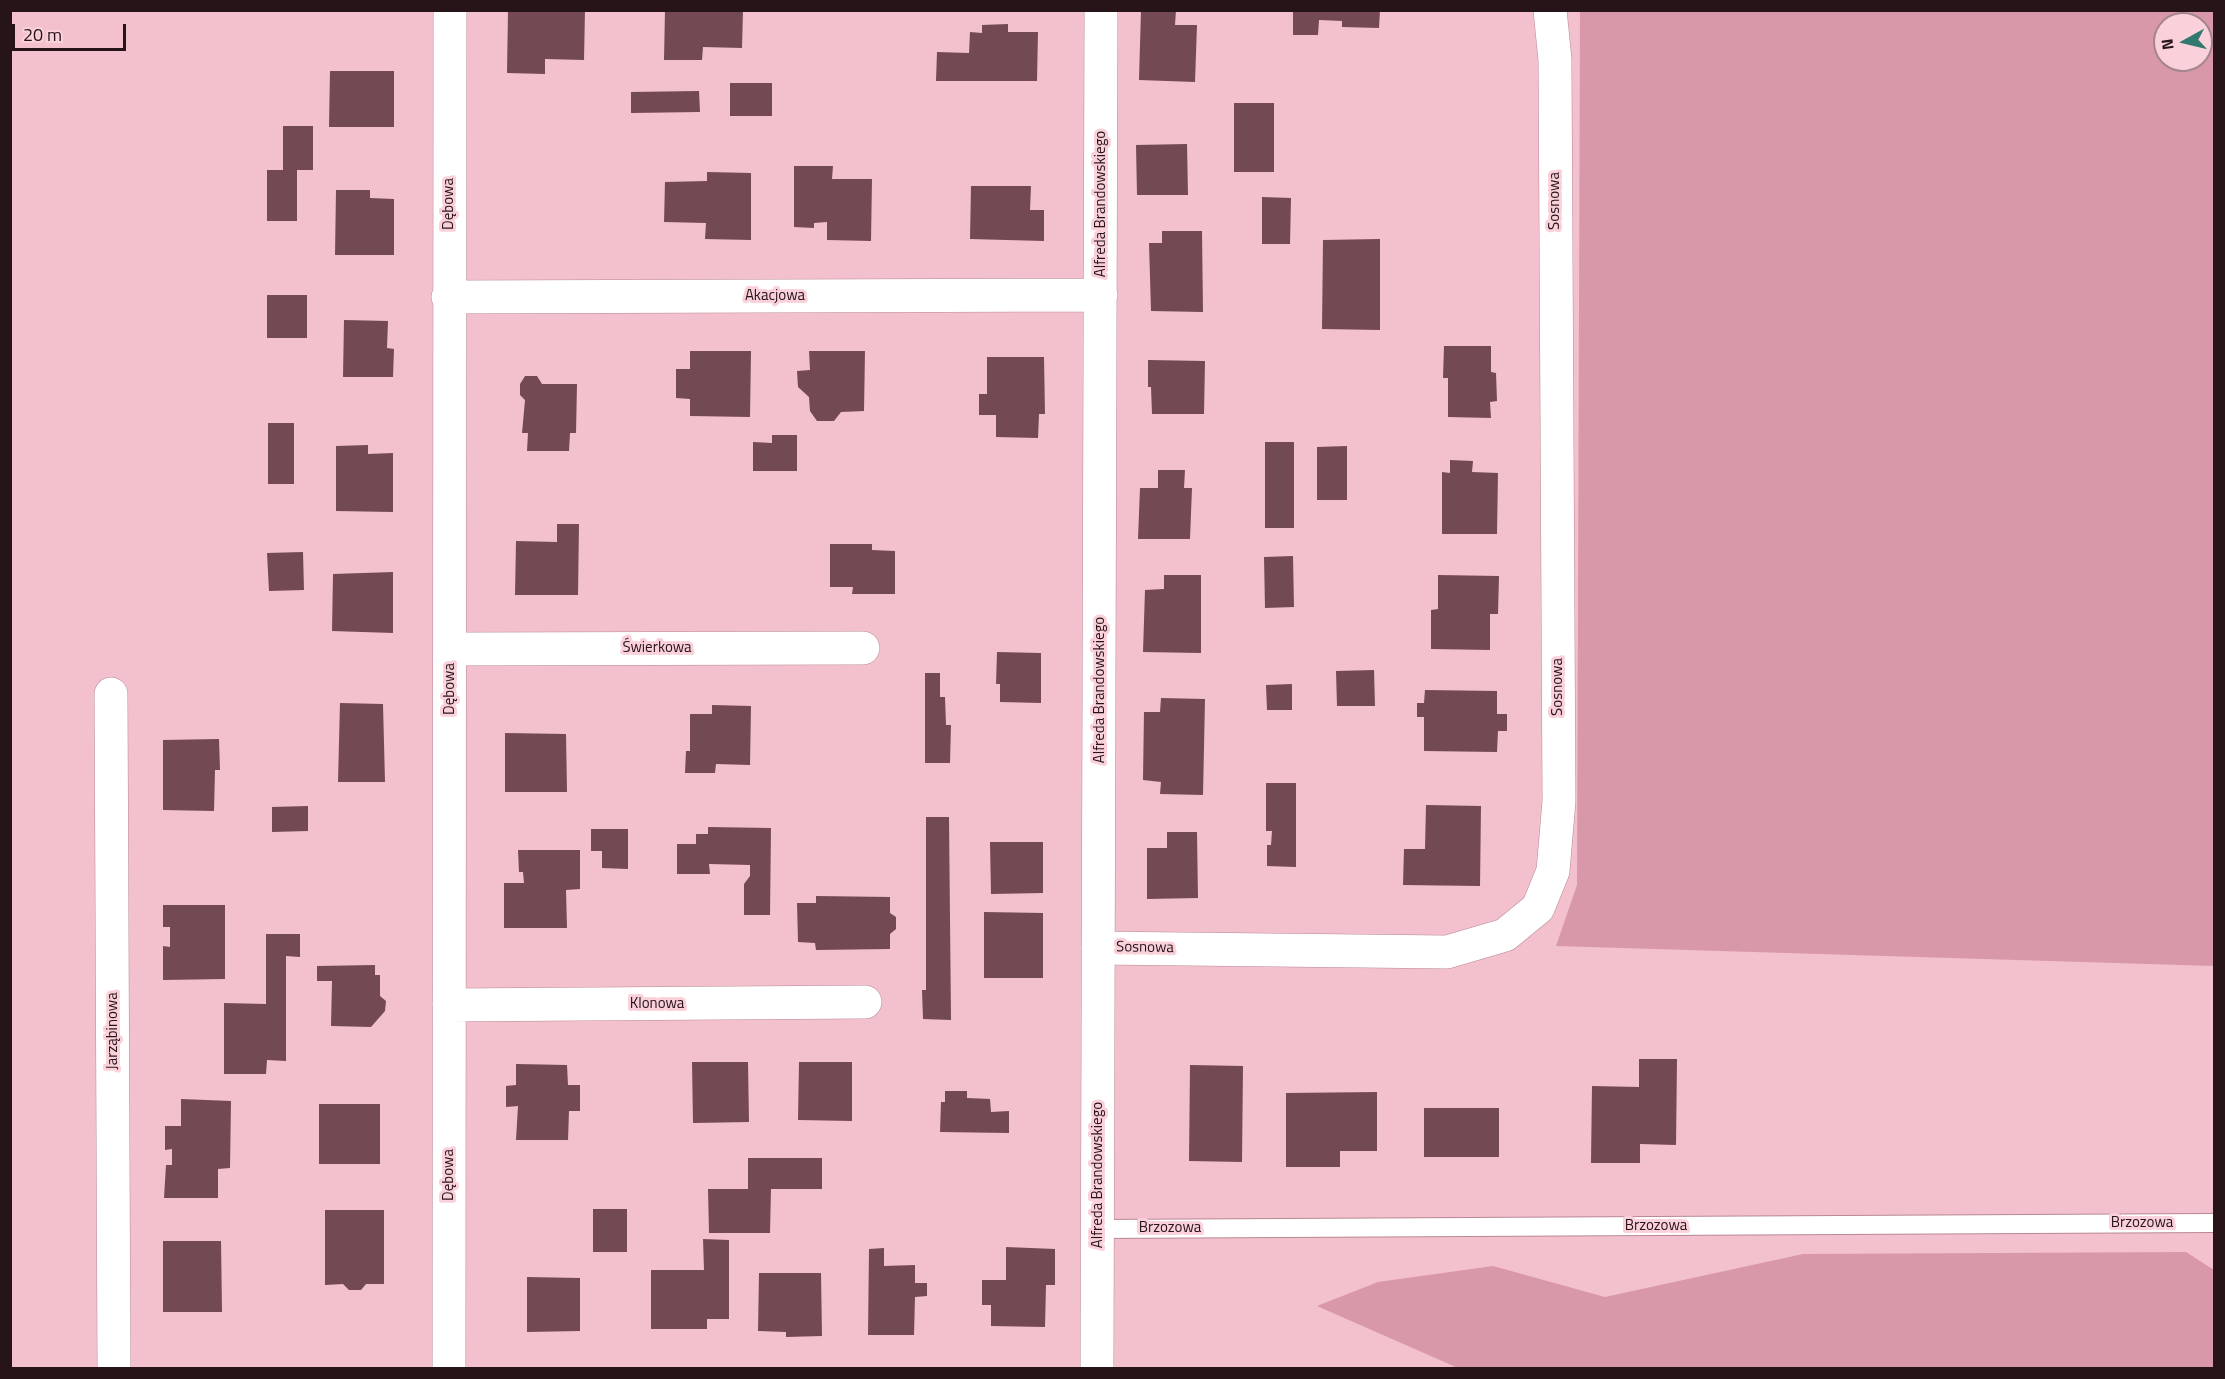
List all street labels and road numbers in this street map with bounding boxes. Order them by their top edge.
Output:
street label: Alfreda Brandowskiego [1092,131,1110,277]
street label: Sosnowa [1546,172,1564,230]
street label: Dębowa [440,178,458,230]
street label: Akacjowa [745,287,805,305]
street label: Alfreda Brandowskiego [1091,617,1109,763]
street label: Świerkowa [622,639,692,657]
street label: Sosnowa [1549,658,1567,716]
street label: Dębowa [441,663,459,715]
street label: Sosnowa [1116,938,1174,958]
street label: Jarząbinowa [104,992,122,1070]
street label: Klonowa [630,995,684,1013]
street label: Alfreda Brandowskiego [1089,1102,1107,1248]
street label: Dębowa [440,1149,458,1201]
street label: Brzozowa [2111,1214,2173,1232]
street label: Brzozowa [1625,1217,1687,1235]
street label: Brzozowa [1139,1219,1201,1237]

